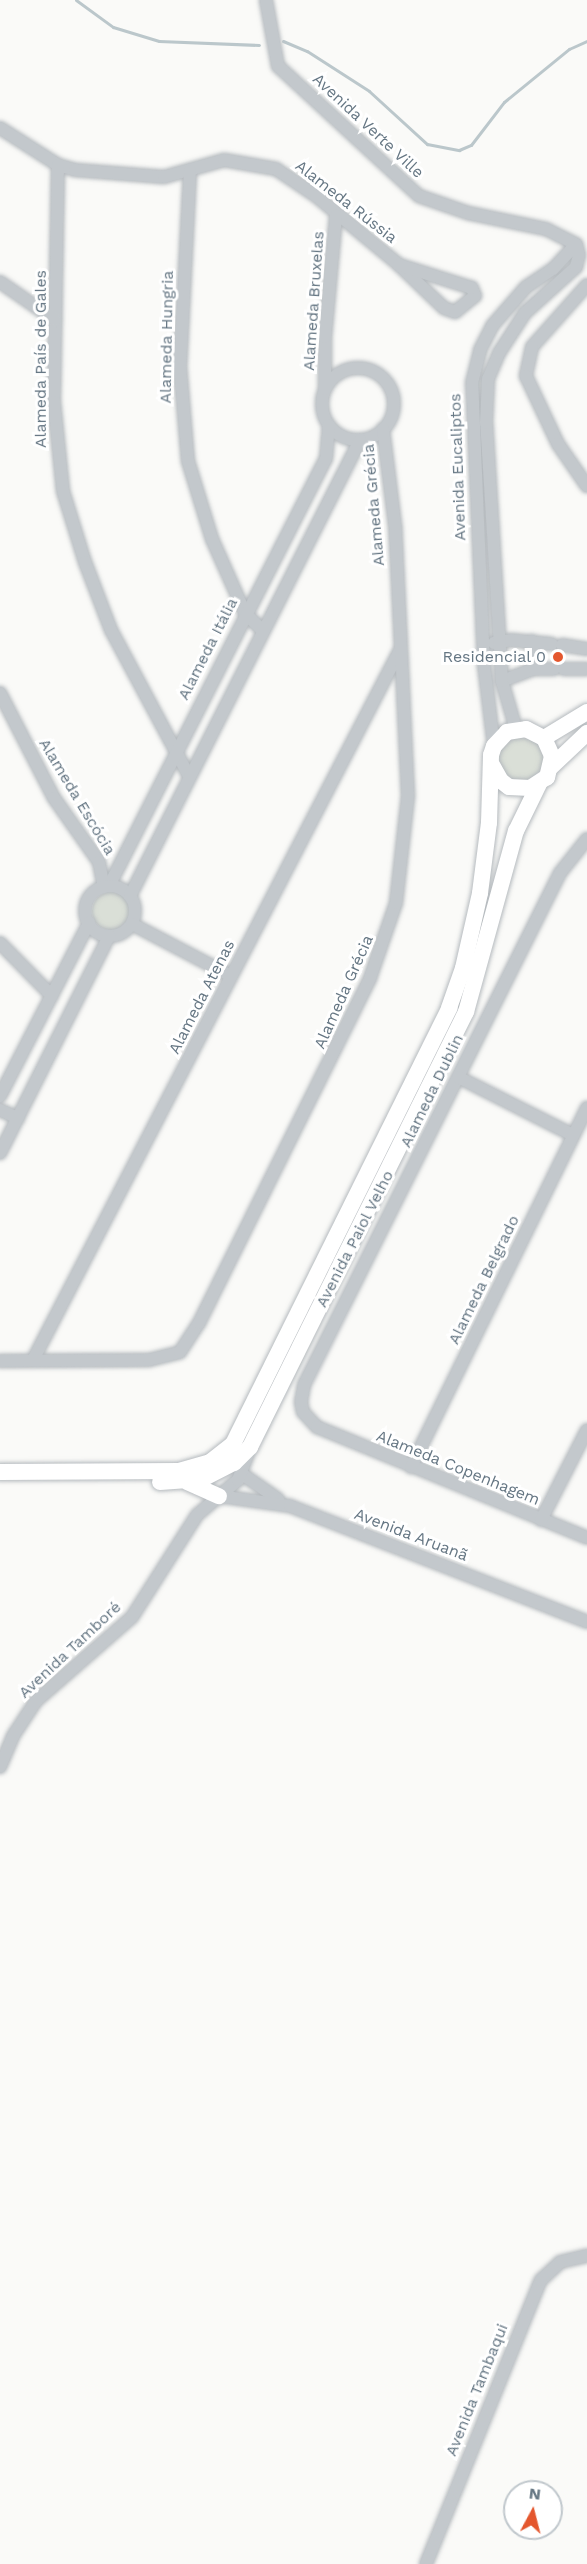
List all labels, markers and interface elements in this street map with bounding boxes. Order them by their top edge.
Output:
street label: Avenida Verte Ville [308,69,428,183]
street label: Alameda Rússia [291,156,401,248]
street label: Alameda Bruxelas [300,230,328,372]
street label: Alameda País de Gales [31,270,51,448]
street label: Alameda Hungria [156,270,178,404]
street label: Avenida Eucaliptos [446,393,470,541]
street label: Alameda Grécia [359,443,389,567]
street label: Alameda Itália [174,595,242,703]
place label: Residencial 0 [442,647,546,667]
marker: Residencial 0 [551,650,565,664]
street label: Alameda Escócia [35,735,119,859]
street label: Alameda Grécia [310,932,378,1052]
street label: Alameda Atenas [165,936,239,1058]
street label: Alameda Dublin [396,1031,468,1151]
street label: Avenida Paiol Velho [312,1167,398,1311]
street label: Alameda Belgrado [444,1212,524,1348]
street label: Alameda Copenhagem [373,1426,543,1510]
street label: Avenida Aruanã [351,1504,471,1566]
street label: Avenida Tamboré [15,1597,125,1703]
street label: Avenida Tambaqui [442,2321,512,2459]
north arrow [503,2480,563,2540]
text: N [528,2483,542,2504]

